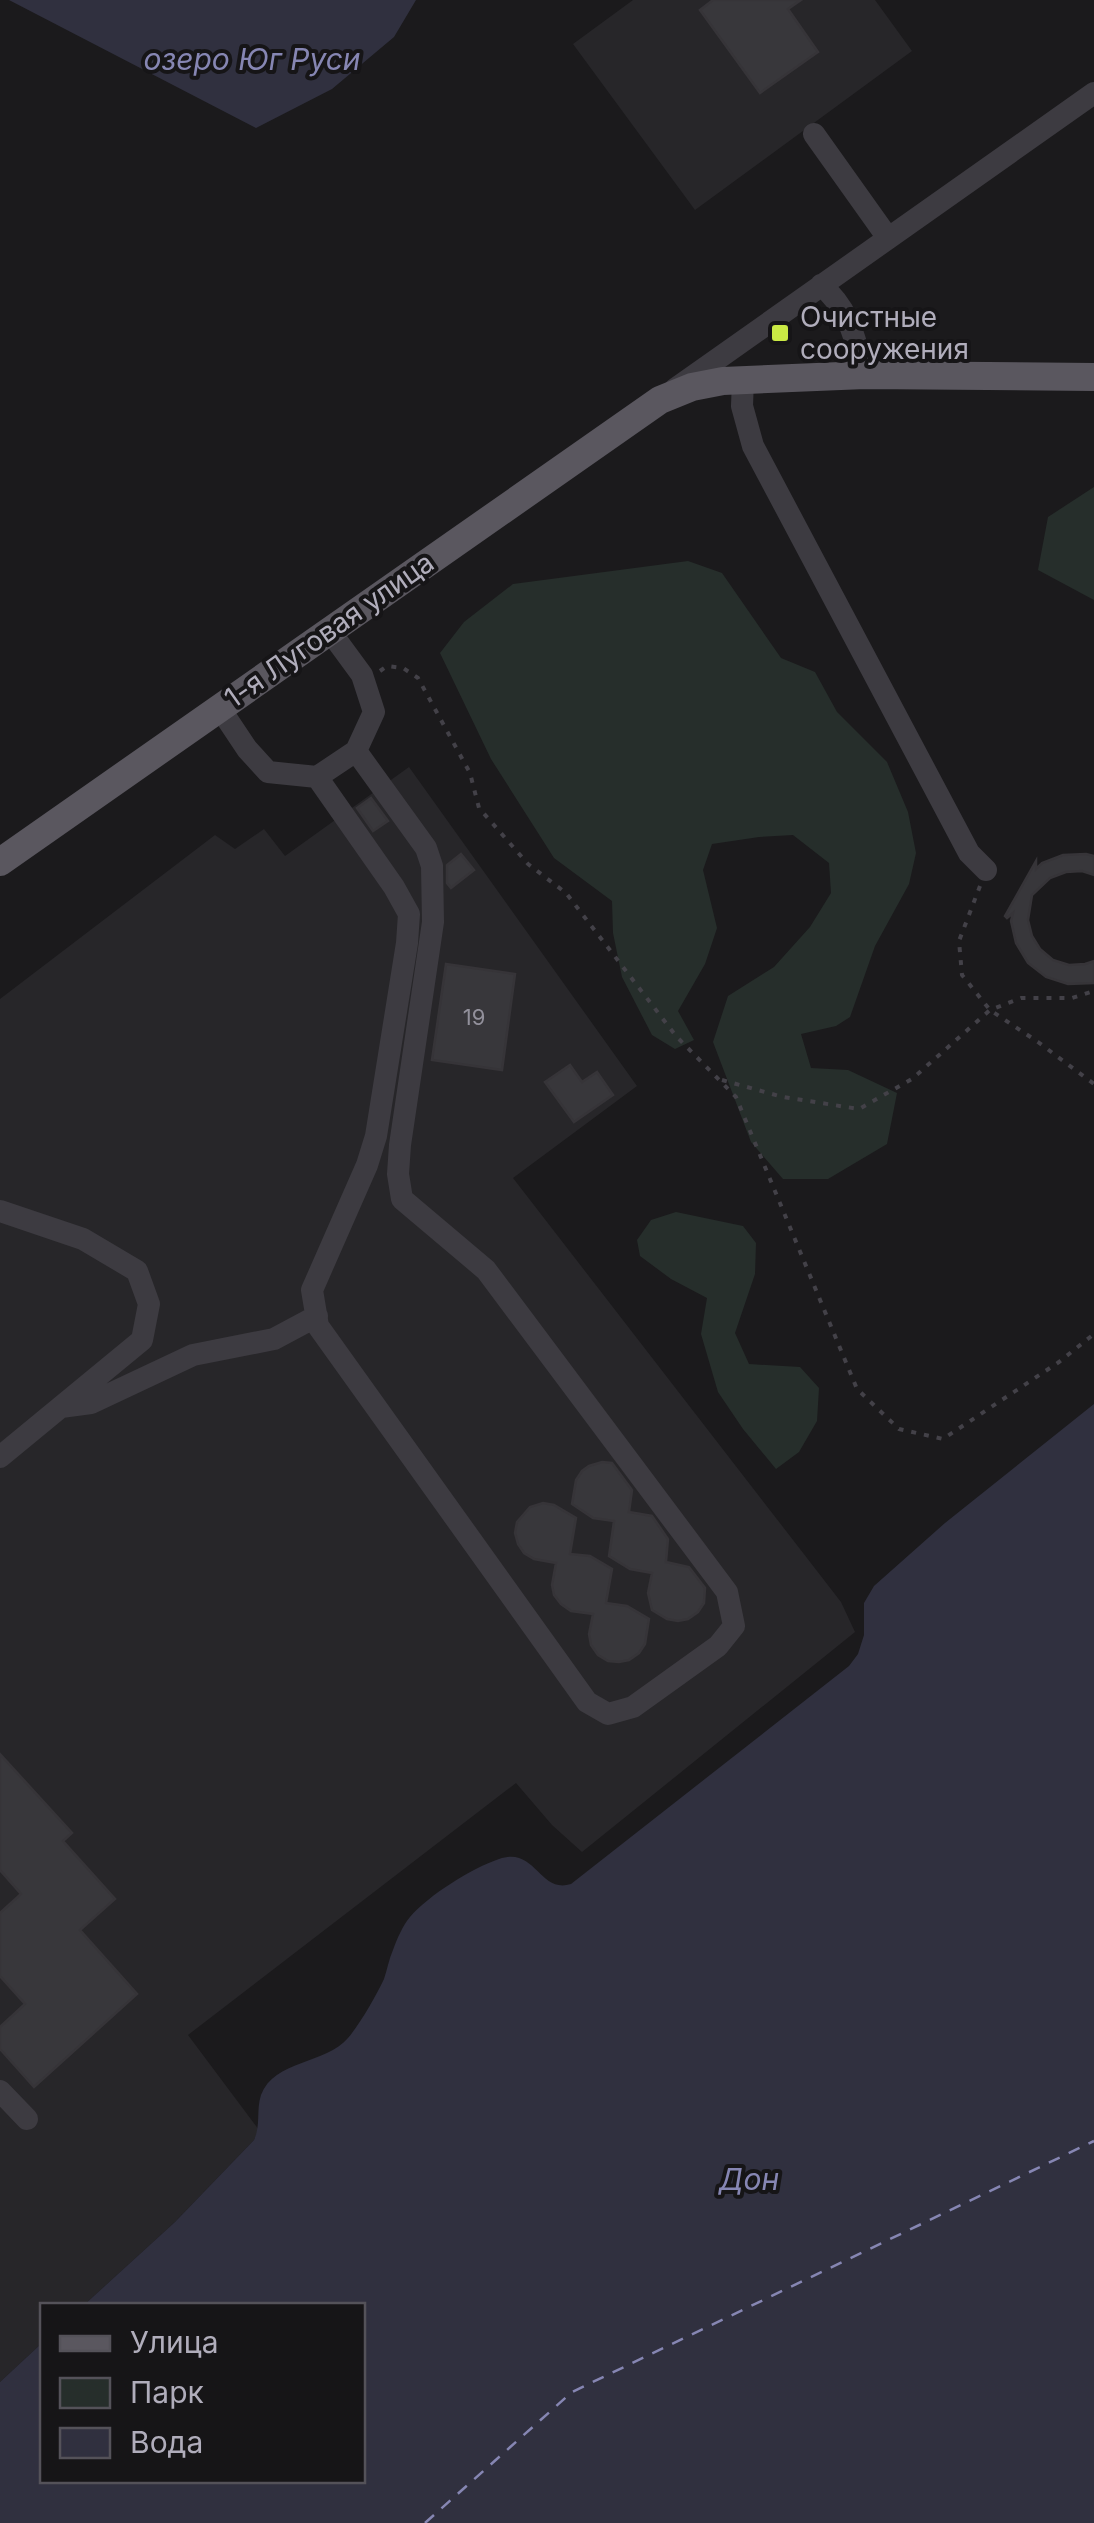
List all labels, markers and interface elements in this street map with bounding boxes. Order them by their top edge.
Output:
water label: озеро Юг Руси [143,41,361,77]
place label: Очистные сооружения [800,300,969,366]
marker: Очистные сооружения [769,322,791,344]
street label: 1-я Луговая улица [218,545,440,715]
house number: 19 [463,1004,485,1030]
water label: Дон [718,2161,779,2197]
legend [40,2303,365,2483]
text: Улица [130,2324,219,2360]
text: Парк [130,2374,204,2410]
text: Вода [130,2424,203,2460]

